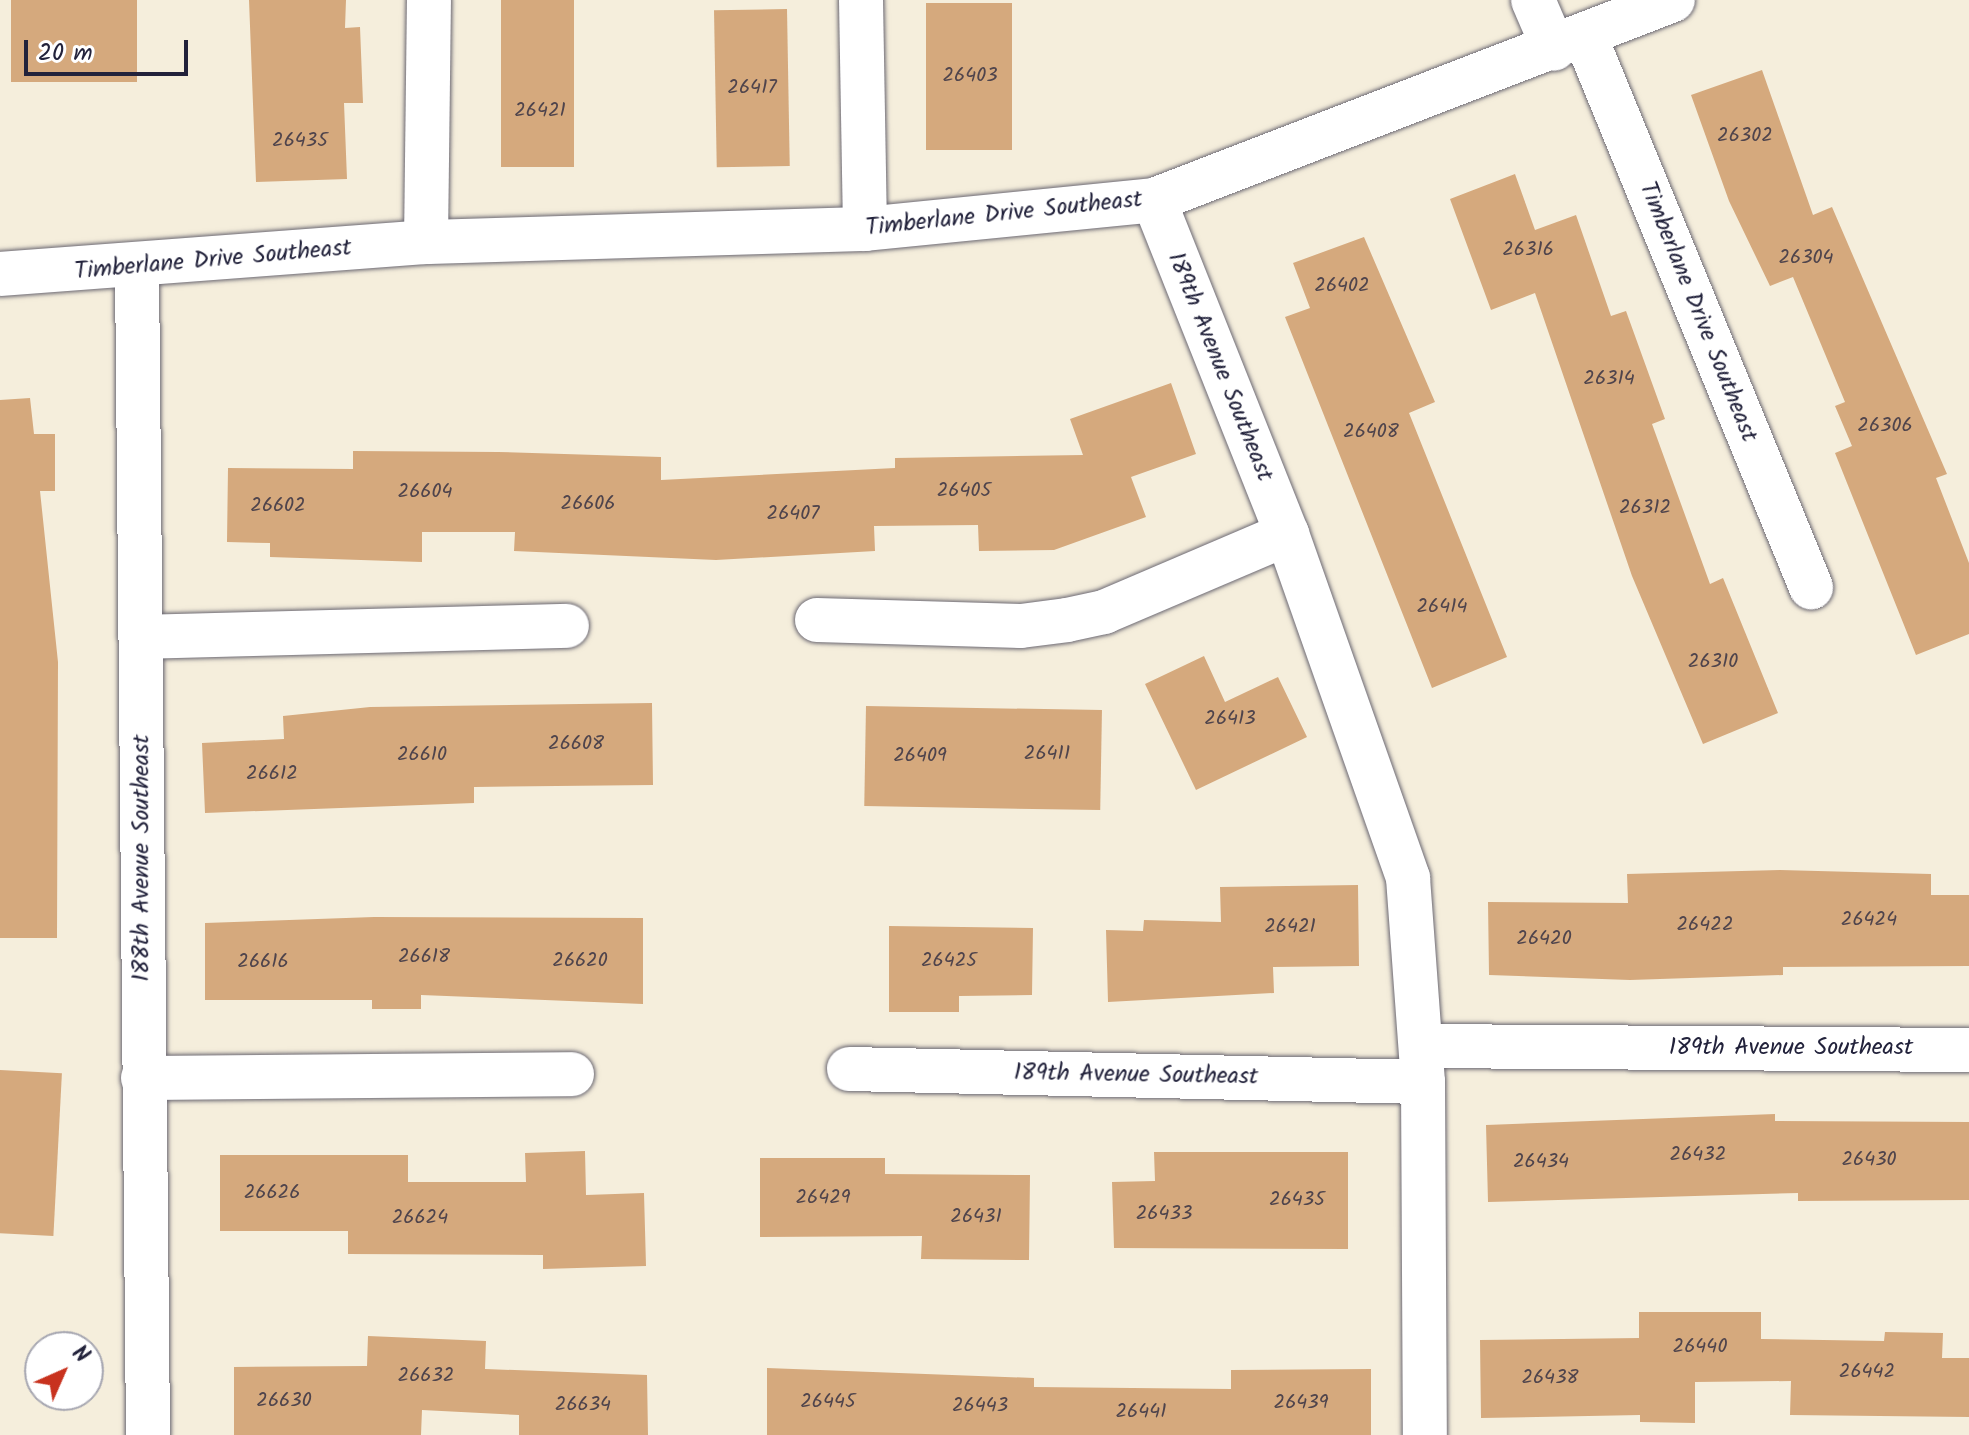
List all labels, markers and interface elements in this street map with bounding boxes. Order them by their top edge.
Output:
scale bar [28,24,192,74]
text: 20 m [38,34,93,73]
house number: 26403 [942,64,998,88]
house number: 26417 [727,76,777,100]
house number: 26421 [514,99,566,123]
house number: 26302 [1717,124,1773,148]
house number: 26435 [272,129,328,153]
street label: Timberlane Drive Southeast [1633,178,1763,446]
street label: Timberlane Drive Southeast [864,185,1144,243]
street label: Timberlane Drive Southeast [73,234,353,286]
house number: 26316 [1502,238,1554,262]
house number: 26304 [1778,246,1834,270]
street label: 189th Avenue Southeast [1161,248,1279,486]
house number: 26402 [1314,274,1370,298]
house number: 26314 [1583,367,1635,391]
house number: 26306 [1857,414,1913,438]
house number: 26408 [1343,420,1399,444]
house number: 26405 [937,479,991,503]
house number: 26604 [398,480,452,504]
house number: 26606 [561,492,615,516]
house number: 26602 [250,494,306,518]
house number: 26312 [1619,496,1671,520]
house number: 26407 [767,502,819,526]
house number: 26414 [1416,595,1468,619]
house number: 26310 [1688,650,1738,674]
house number: 26413 [1204,707,1256,731]
house number: 26608 [548,732,604,756]
street label: 188th Avenue Southeast [128,734,156,982]
house number: 26411 [1024,742,1070,766]
house number: 26610 [397,743,447,767]
house number: 26409 [893,744,947,768]
house number: 26612 [246,762,298,786]
house number: 26424 [1841,908,1897,932]
house number: 26422 [1677,913,1733,937]
house number: 26421 [1264,915,1316,939]
house number: 26420 [1516,927,1572,951]
house number: 26618 [398,945,450,969]
house number: 26620 [552,949,608,973]
house number: 26425 [921,949,977,973]
house number: 26616 [237,950,289,974]
street label: 189th Avenue Southeast [1669,1034,1913,1062]
street label: 189th Avenue Southeast [1013,1058,1259,1092]
house number: 26432 [1670,1143,1726,1167]
house number: 26430 [1841,1148,1897,1172]
house number: 26434 [1513,1150,1569,1174]
house number: 26626 [244,1181,300,1205]
house number: 26429 [795,1186,851,1210]
house number: 26435 [1269,1188,1325,1212]
house number: 26433 [1136,1202,1192,1226]
house number: 26431 [950,1205,1002,1229]
house number: 26624 [392,1206,448,1230]
north arrow [24,1331,104,1411]
house number: 26440 [1673,1335,1727,1359]
text: N [63,1338,97,1372]
house number: 26442 [1839,1360,1895,1384]
house number: 26632 [398,1364,454,1388]
house number: 26438 [1521,1366,1579,1390]
house number: 26630 [256,1389,312,1413]
house number: 26445 [800,1390,856,1414]
house number: 26439 [1274,1391,1328,1415]
house number: 26634 [555,1393,611,1417]
house number: 26443 [952,1394,1008,1418]
house number: 26441 [1115,1400,1167,1424]

